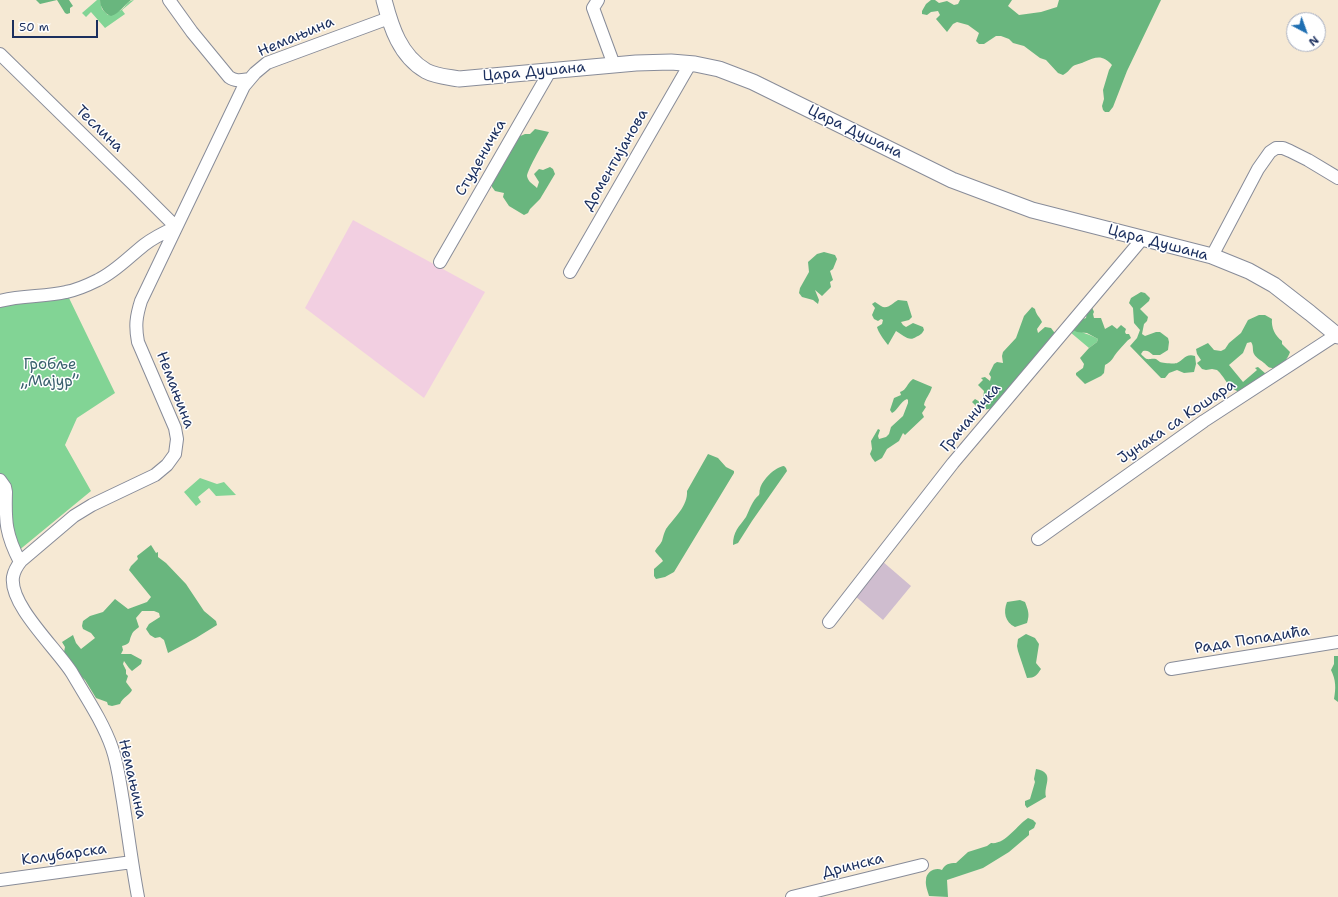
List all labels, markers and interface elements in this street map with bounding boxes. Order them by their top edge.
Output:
scale bar [14,12,100,38]
north arrow [1286,12,1326,52]
street label: Немањина [255,13,337,61]
text: 50 m [19,19,49,35]
text: N [1305,32,1322,49]
street label: Цара Душана [482,59,586,85]
street label: Цара Душана [805,101,905,163]
street label: Теслина [71,102,127,156]
street label: Доментијанова [580,106,652,214]
street label: Студеничка [452,116,510,200]
street label: Цара Душана [1106,221,1210,265]
street label: Немањина [152,349,198,431]
park label: Гробље „Мајур” [21,356,79,391]
street label: Јунака са Кошара [1115,376,1239,468]
street label: Грачаничка [937,380,1005,456]
street label: Рада Попадића [1193,622,1311,658]
street label: Немањина [114,738,150,820]
street label: Колубарска [20,840,108,870]
street label: Дринска [820,850,886,882]

